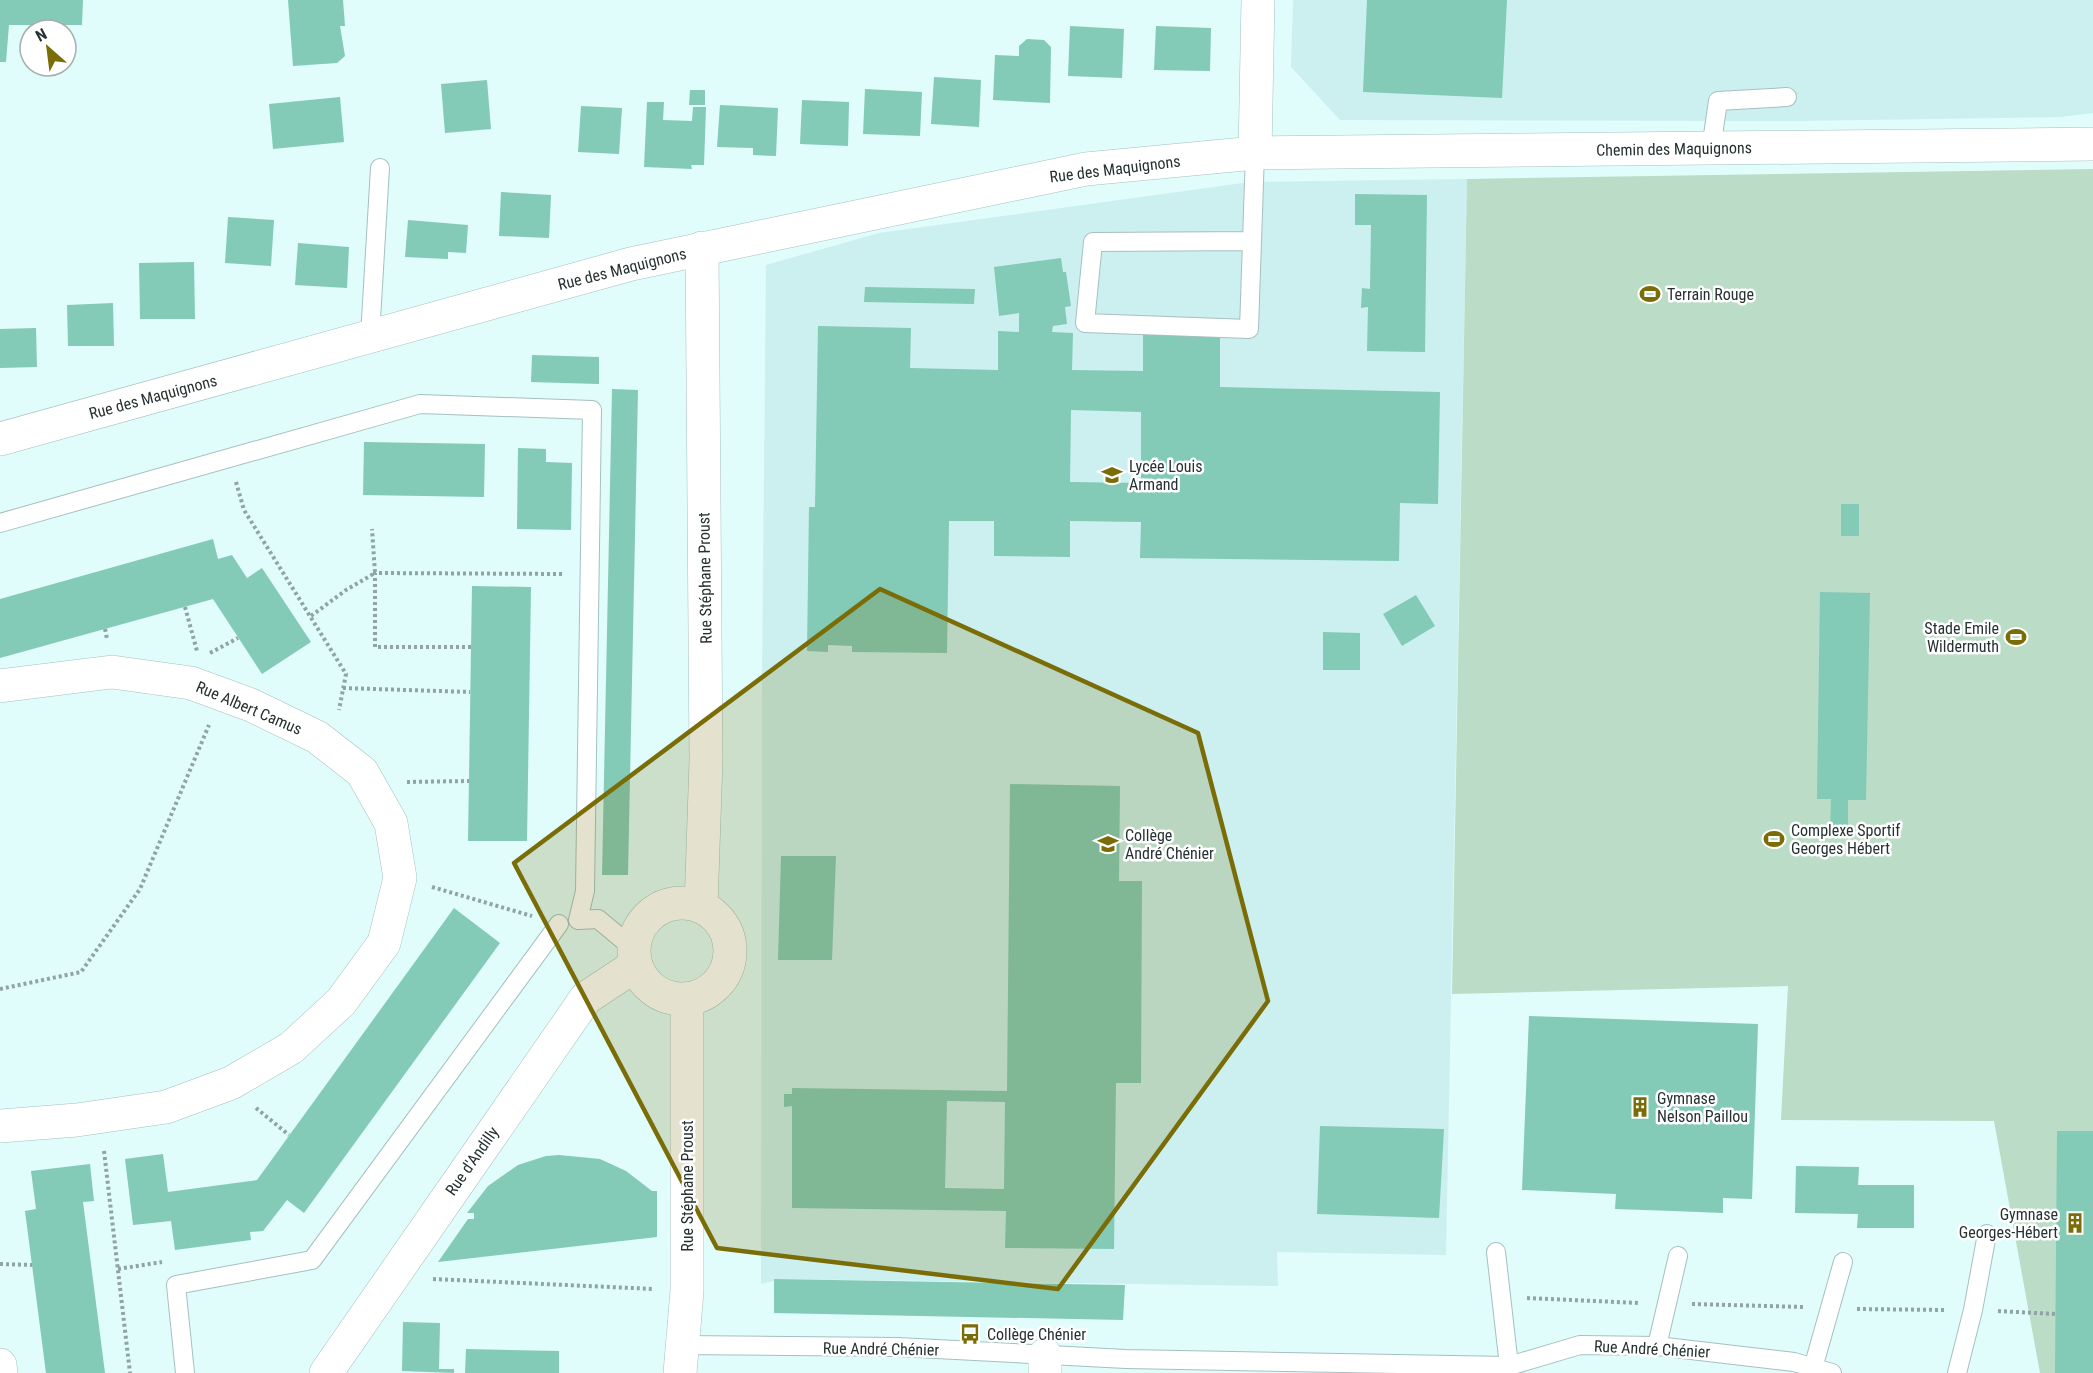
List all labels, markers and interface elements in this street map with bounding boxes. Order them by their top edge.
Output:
north arrow [18,18,78,78]
text: N [32,25,50,46]
street label: Chemin des Maquignons [1596,138,1752,160]
street label: Rue des Maquignons [1048,152,1182,186]
street label: Rue des Maquignons [556,244,688,294]
sports icon: Terrain Rouge [1638,282,1662,306]
place label: Terrain Rouge [1667,285,1754,304]
street label: Rue des Maquignons [87,371,219,423]
place label: Lycée Louis Armand [1129,457,1203,494]
school or university icon: Lycée Louis Armand [1100,463,1124,487]
street label: Rue Stéphane Proust [694,512,716,644]
place label: Stade Emile Wildermuth [1924,619,1999,656]
sports icon: Stade Emile Wildermuth [2004,625,2028,649]
street label: Rue Albert Camus [193,677,305,739]
place label: Complexe Sportif Georges Hébert [1791,821,1900,858]
place label: Collège André Chénier [1125,826,1214,863]
sports icon: Complexe Sportif Georges Hébert [1762,827,1786,851]
school or university icon: Collège André Chénier [1096,832,1120,856]
place label: Gymnase Nelson Paillou [1657,1089,1748,1126]
building icon: Gymnase Nelson Paillou [1628,1095,1652,1119]
street label: Rue Stéphane Proust [678,1120,697,1252]
street label: Rue d'Andilly [441,1123,503,1199]
place label: Gymnase Georges-Hébert [1959,1205,2058,1242]
building icon: Gymnase Georges-Hébert [2063,1211,2087,1235]
bus stop icon: Collège Chénier [958,1322,982,1346]
place label: Collège Chénier [987,1325,1086,1344]
street label: Rue André Chénier [1593,1336,1711,1362]
street label: Rue André Chénier [823,1338,939,1360]

